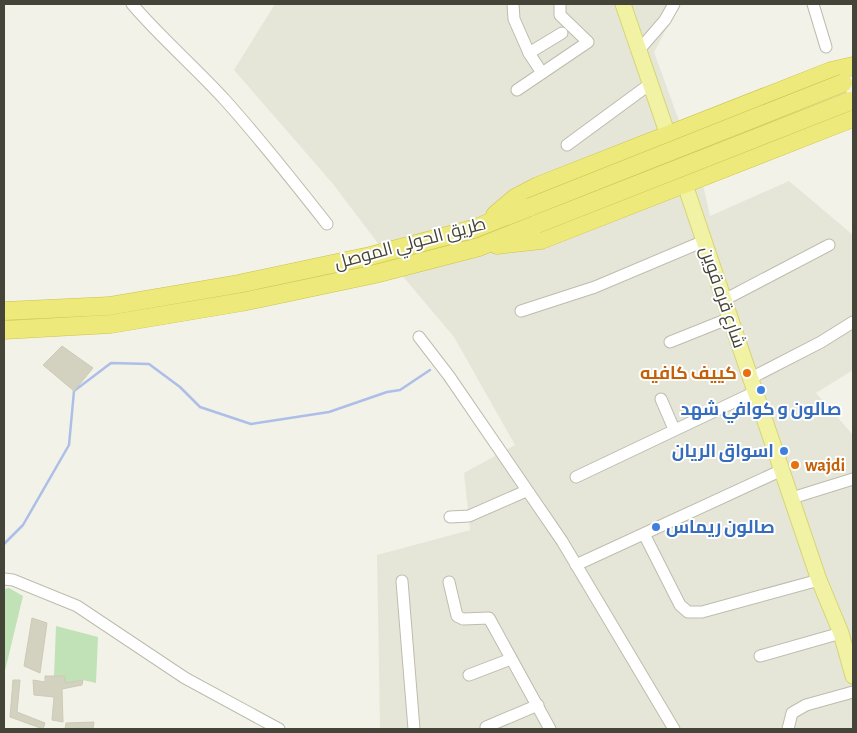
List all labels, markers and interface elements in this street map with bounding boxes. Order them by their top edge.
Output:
street label: طريق الحولي الموصل [333,215,489,277]
street label: شارع قره قوين [694,244,749,351]
place label: كييف كافيه [640,365,737,383]
marker: كييف كافيه [741,367,753,379]
marker: صالون و كوافي شهد [755,384,767,396]
place label: صالون و كوافي شهد [681,400,841,424]
place label: اسواق الريان [672,443,774,462]
marker: اسواق الريان [778,445,790,457]
place label: wajdi [805,457,845,475]
marker: wajdi [789,459,801,471]
place label: صالون ريماس [666,519,775,538]
marker: صالون ريماس [650,521,662,533]

